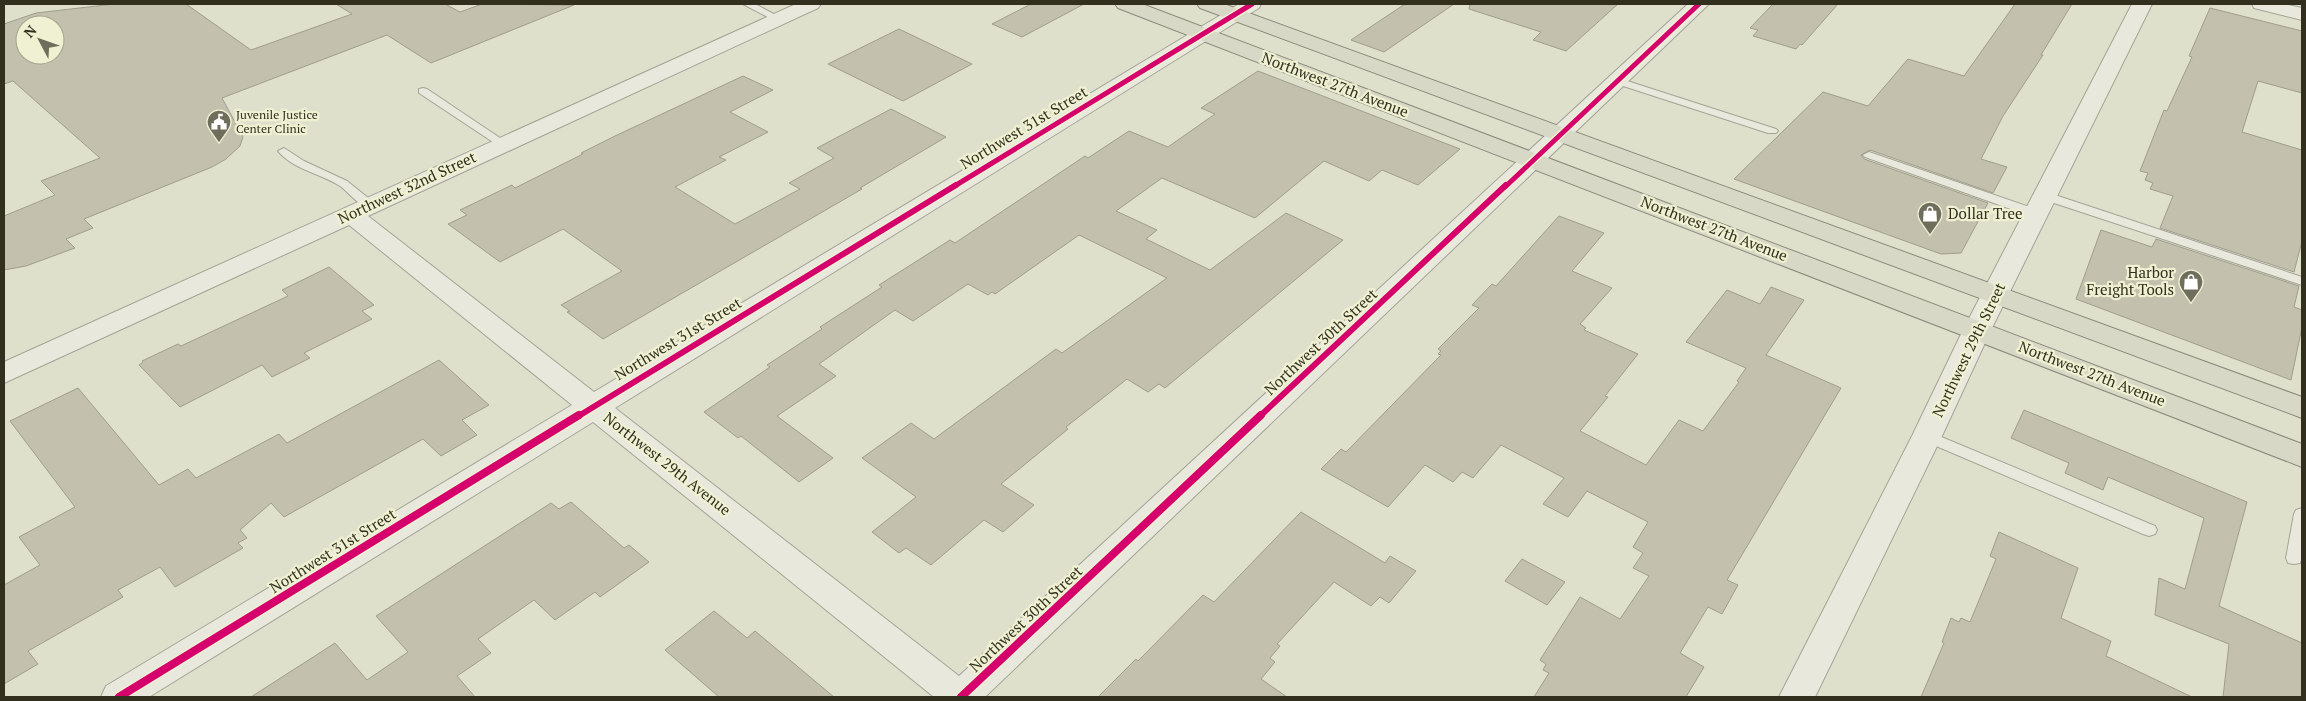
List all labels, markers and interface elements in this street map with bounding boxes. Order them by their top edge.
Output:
north arrow [15,15,65,65]
text: N [19,21,41,41]
street label: Northwest 27th Avenue [1259,47,1412,121]
street label: Northwest 31st Street [956,81,1091,173]
place label: Juvenile Justice Center Clinic [236,107,318,136]
public building icon: Juvenile Justice Center Clinic [206,109,232,143]
street label: Northwest 32nd Street [334,146,479,228]
street label: Northwest 27th Avenue [1638,191,1791,265]
shop icon: Dollar Tree [1917,201,1943,235]
place label: Dollar Tree [1948,203,2023,223]
place label: Harbor Freight Tools [2086,262,2174,299]
shop icon: Harbor Freight Tools [2178,269,2204,303]
street label: Northwest 29th Street [1927,279,2010,420]
street label: Northwest 30th Street [1260,283,1381,399]
street label: Northwest 31st Street [610,292,745,384]
street label: Northwest 27th Avenue [2016,336,2169,410]
street label: Northwest 29th Avenue [600,407,735,519]
street label: Northwest 31st Street [266,503,400,597]
street label: Northwest 30th Street [965,560,1086,676]

